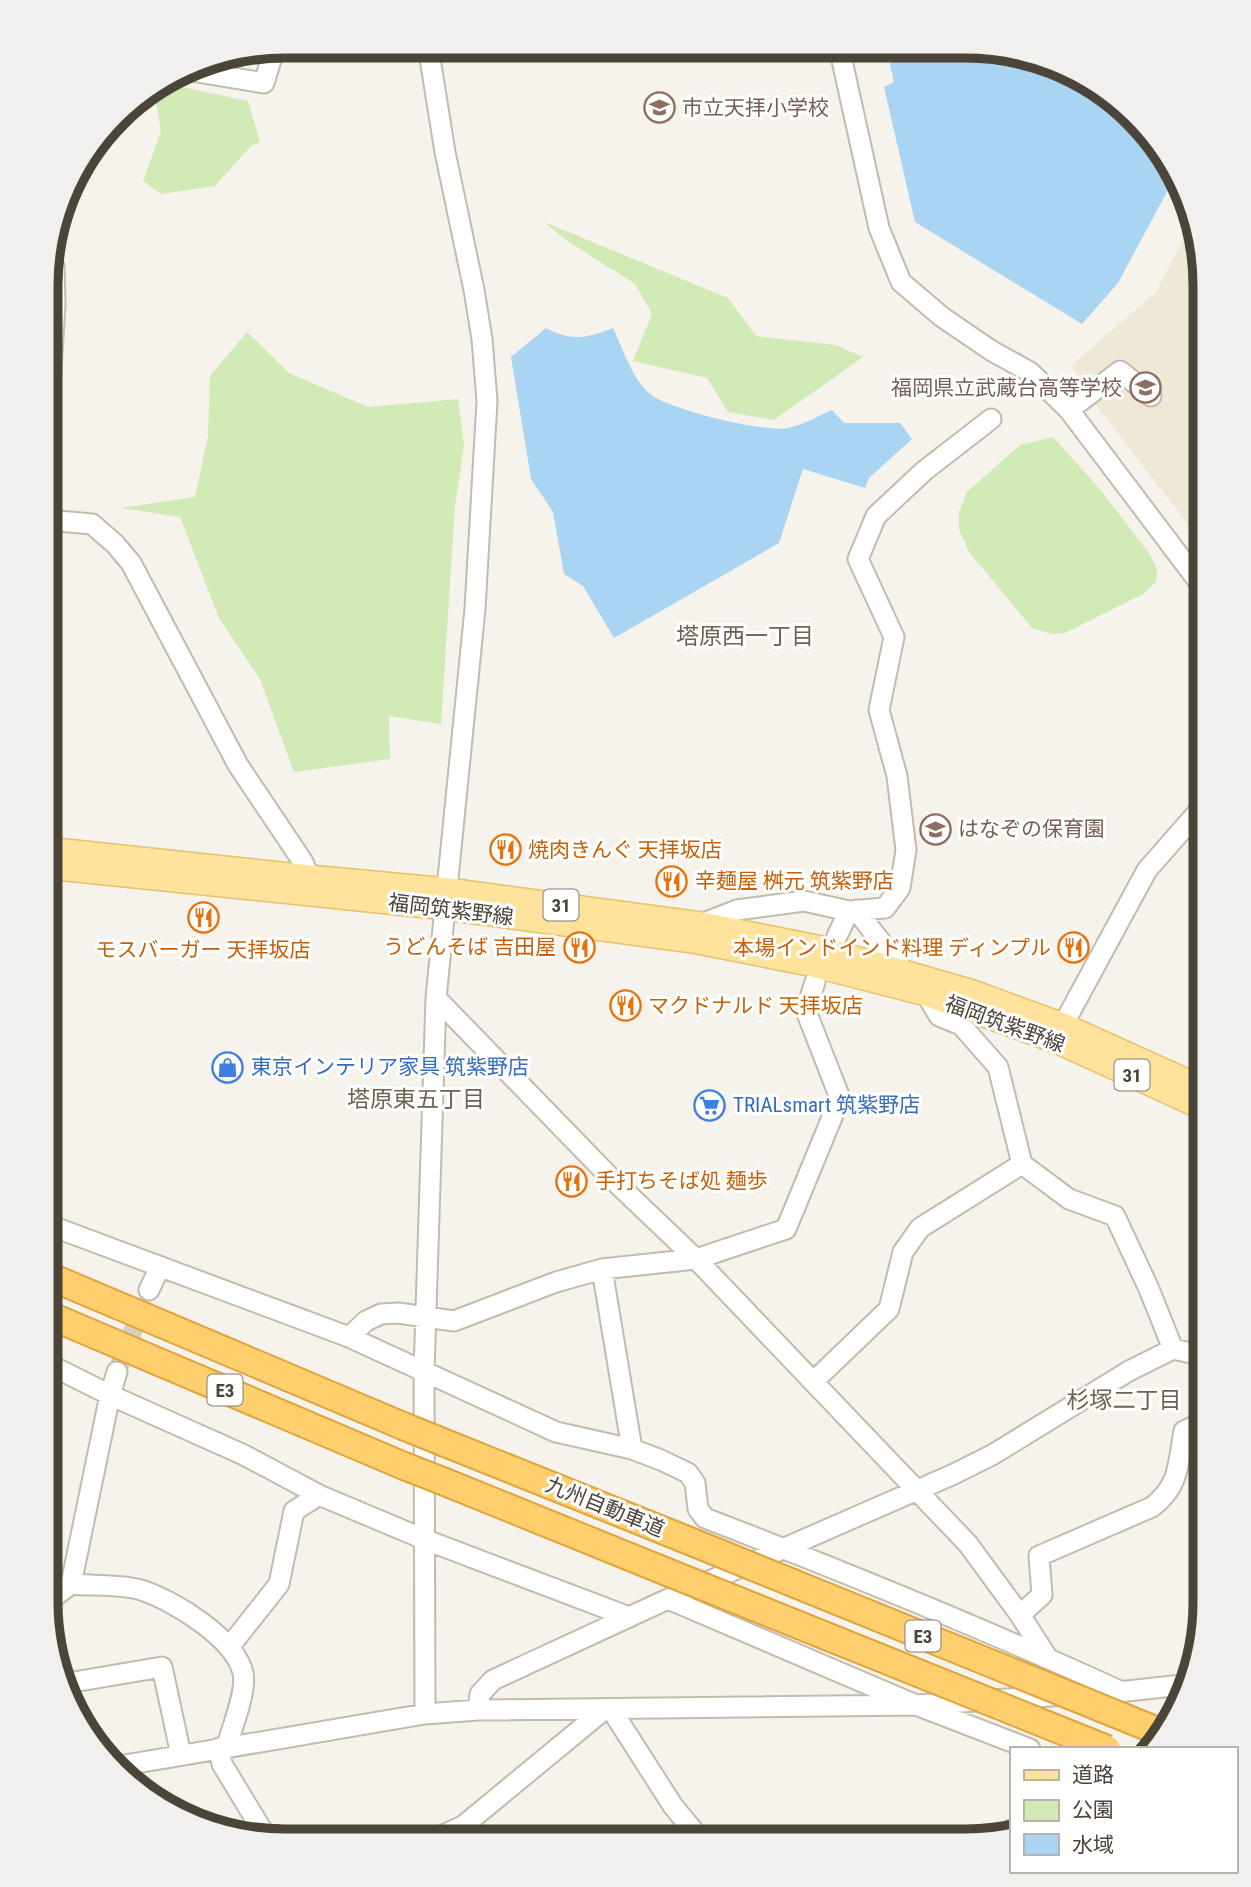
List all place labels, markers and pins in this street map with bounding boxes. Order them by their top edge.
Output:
school or university icon: 市立天拝小学校 [642,91,676,125]
place label: 市立天拝小学校 [682,96,829,120]
school or university icon: 福岡県立武蔵台高等学校 [1128,371,1162,405]
place label: 福岡県立武蔵台高等学校 [891,376,1122,400]
school or university icon: はなぞの保育園 [918,812,952,846]
place label: はなぞの保育園 [958,817,1105,841]
restaurant icon: 焼肉きんぐ 天拝坂店 [488,833,522,867]
place label: 焼肉きんぐ 天拝坂店 [528,838,722,862]
restaurant icon: 辛麺屋 桝元 筑紫野店 [655,864,689,898]
place label: 辛麺屋 桝元 筑紫野店 [695,869,894,893]
restaurant icon: モスバーガー 天拝坂店 [186,901,220,935]
restaurant icon: うどんそば 吉田屋 [562,930,596,964]
restaurant icon: 本場インドインド料理 ディンプル [1057,931,1091,965]
place label: うどんそば 吉田屋 [383,935,556,959]
place label: 本場インドインド料理 ディンプル [733,936,1051,960]
place label: モスバーガー 天拝坂店 [96,938,310,962]
restaurant icon: マクドナルド 天拝坂店 [608,989,642,1023]
place label: マクドナルド 天拝坂店 [648,994,863,1018]
shop icon: 東京インテリア家具 筑紫野店 [211,1050,245,1084]
place label: 東京インテリア家具 筑紫野店 [251,1055,529,1079]
supermarket icon: TRIALsmart 筑紫野店 [693,1088,727,1122]
place label: TRIALsmart 筑紫野店 [733,1093,920,1117]
restaurant icon: 手打ちそば処 麺歩 [555,1164,589,1198]
place label: 手打ちそば処 麺歩 [595,1169,768,1193]

